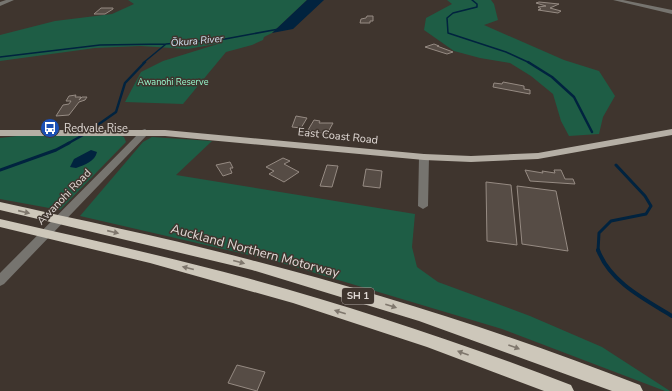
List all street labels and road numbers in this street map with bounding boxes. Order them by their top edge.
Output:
street label: East Coast Road [297,124,379,148]
street label: Awanohi Road [33,166,95,228]
street label: Auckland Northern Motorway [169,220,342,282]
road number: SH 1 [342,288,374,304]

